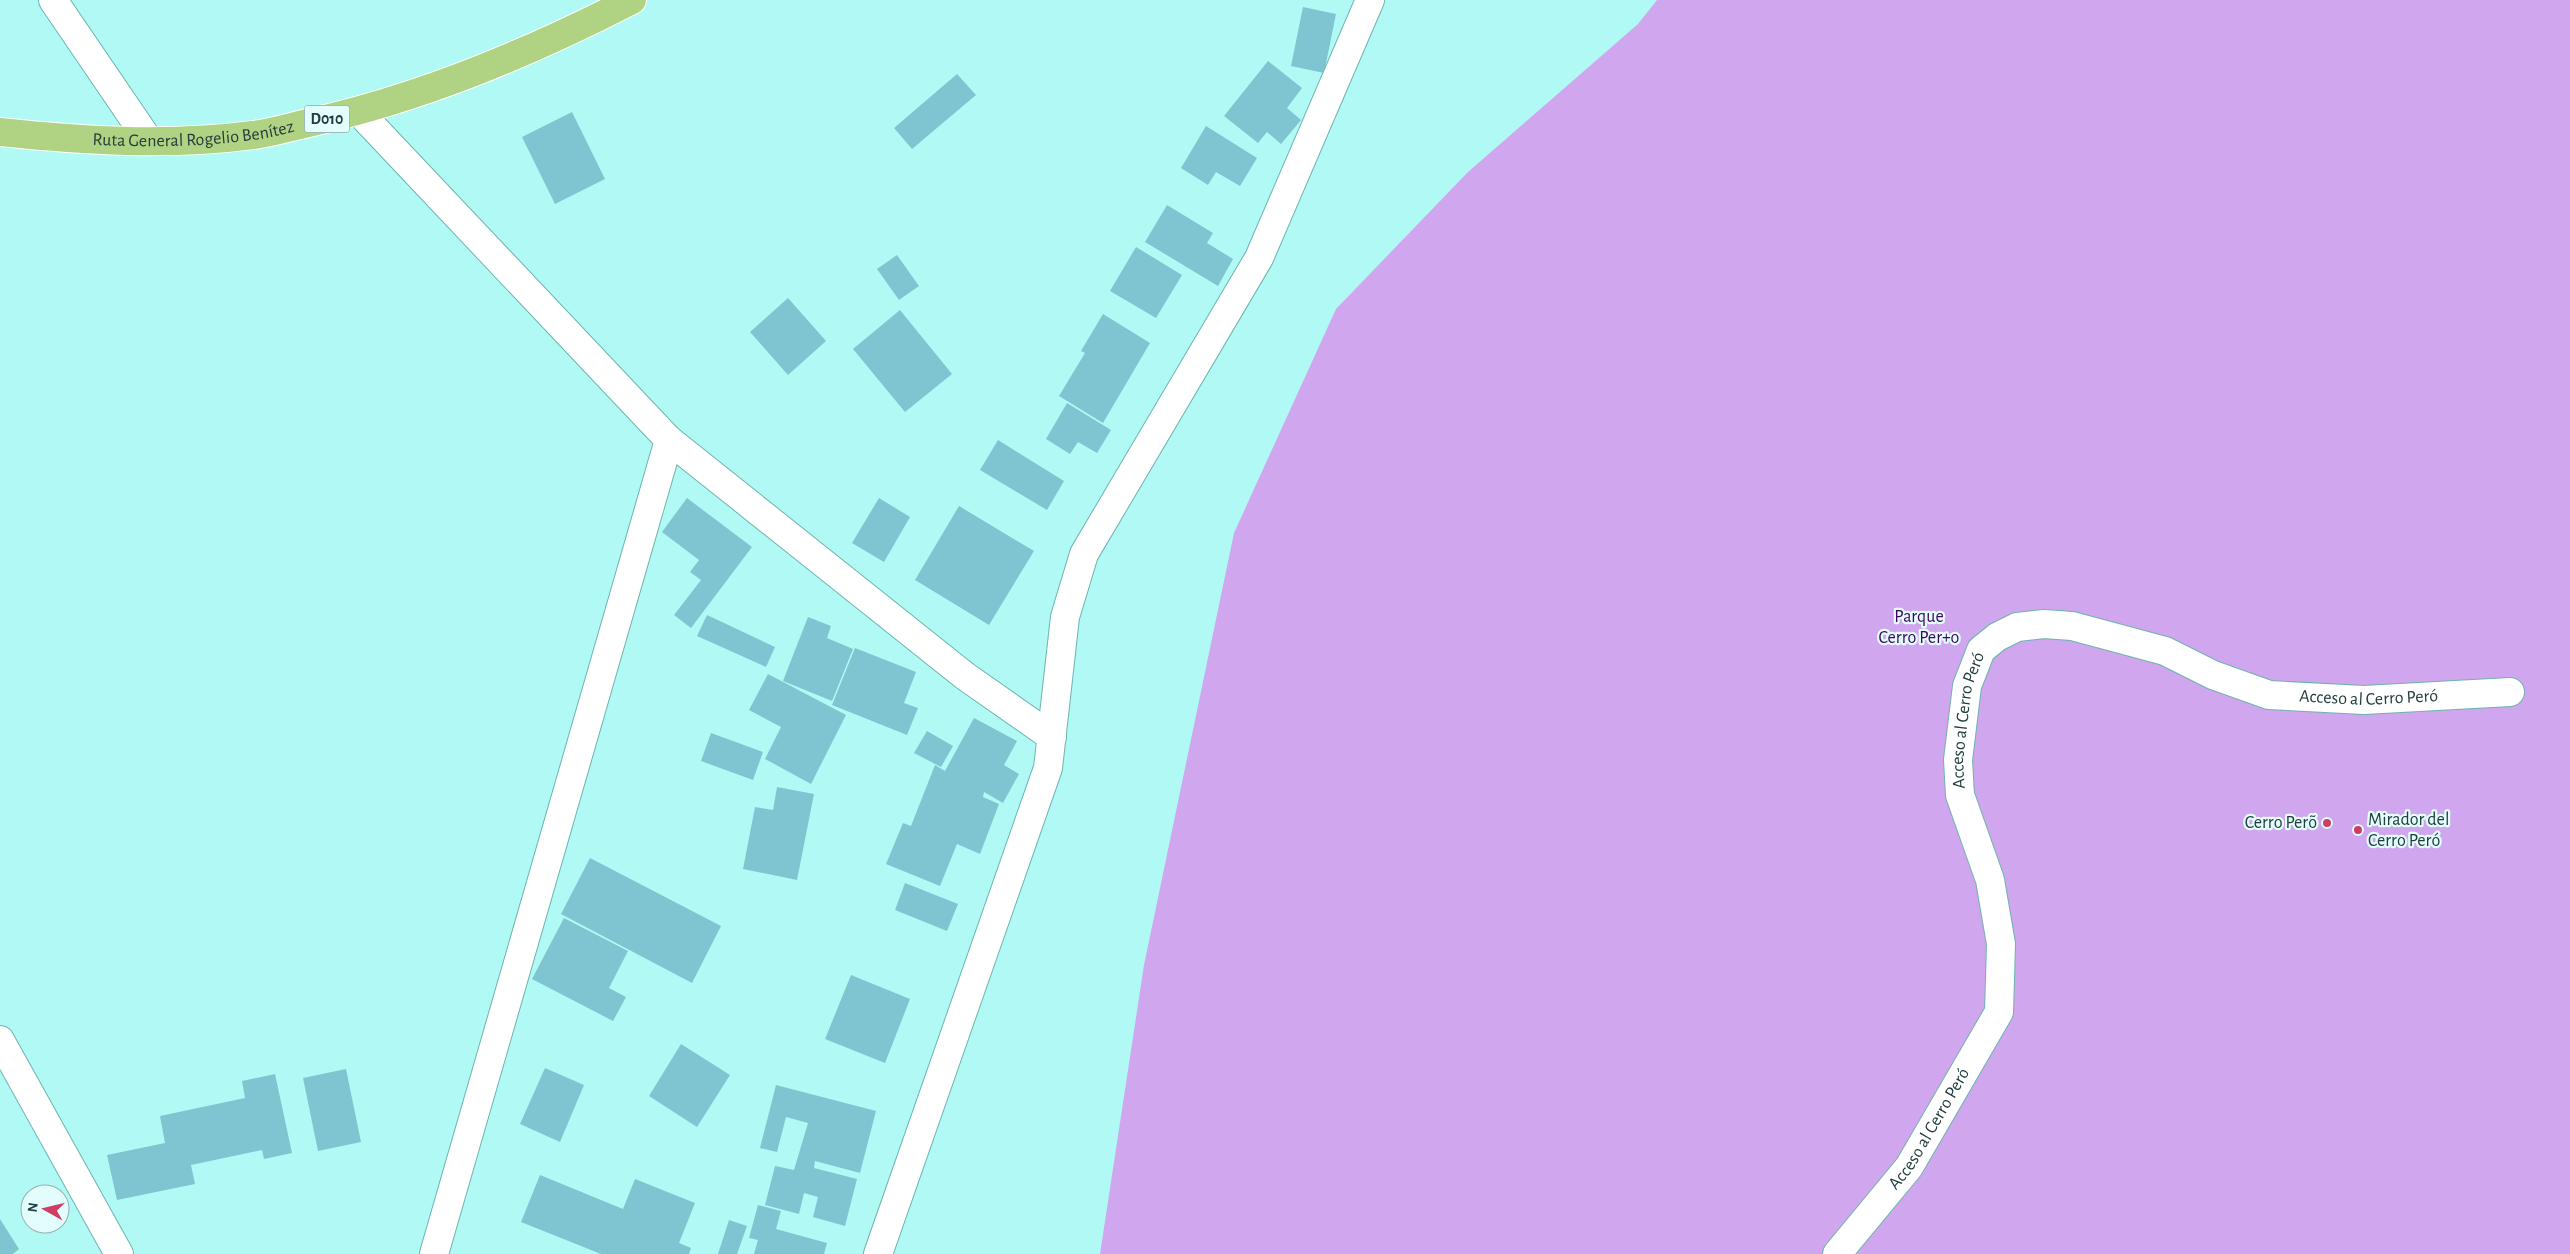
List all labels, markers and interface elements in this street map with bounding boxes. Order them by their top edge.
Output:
road number: D010 [304,106,350,132]
street label: Ruta General Rogelio Benítez [92,118,296,150]
park label: Parque Cerro Per+o [1879,608,1960,647]
street label: Acceso al Cerro Peró [1949,649,1988,789]
street label: Acceso al Cerro Peró [2299,687,2439,709]
place label: Mirador del Cerro Peró [2368,811,2449,850]
place label: Cerro Perõ [2245,814,2317,832]
marker: Cerro Perõ [2321,817,2333,829]
marker: Mirador del Cerro Peró [2352,824,2364,836]
street label: Acceso al Cerro Peró [1885,1065,1973,1193]
north arrow [20,1184,70,1234]
text: N [26,1202,41,1213]

